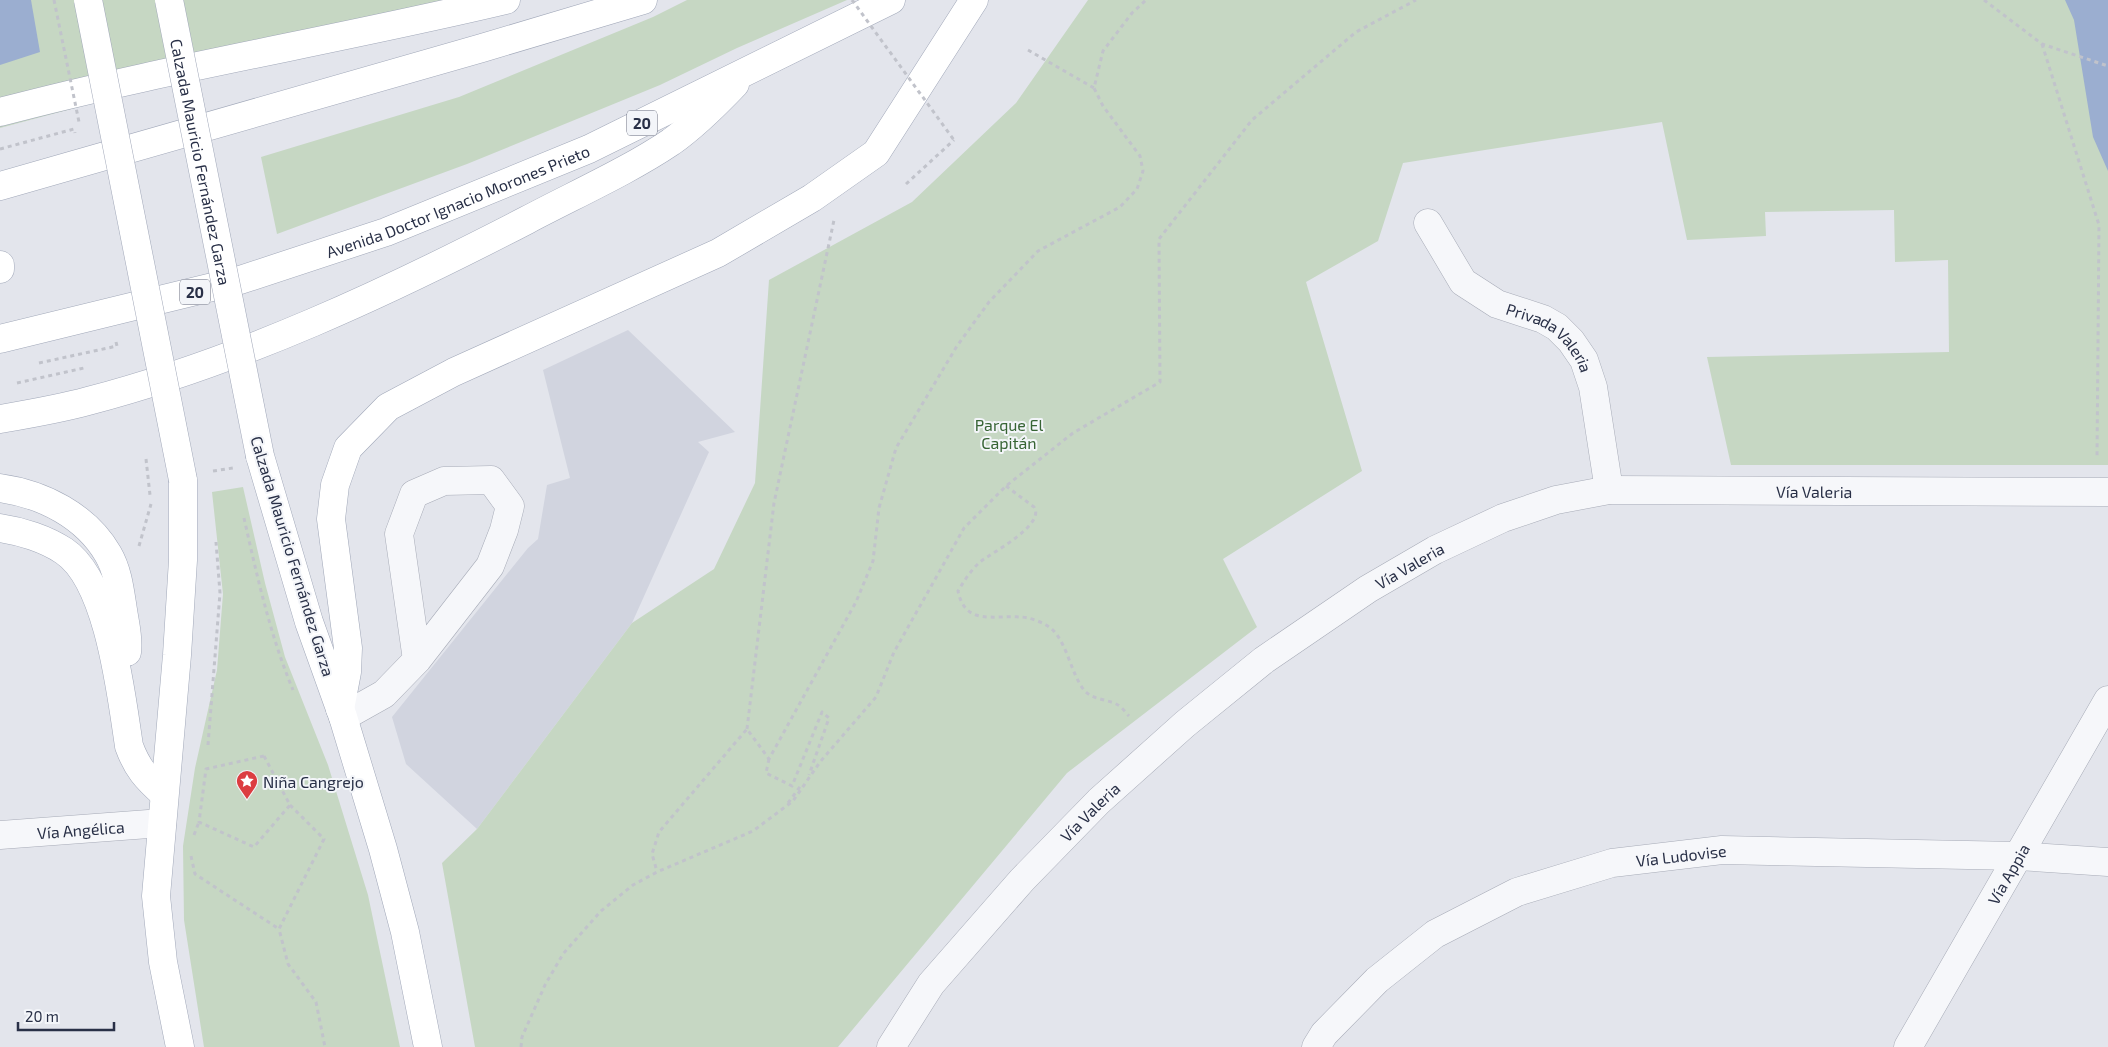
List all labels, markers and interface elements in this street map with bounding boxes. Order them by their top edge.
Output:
street label: Calzada Mauricio Fernández Garza [167,37,235,287]
road number: 20 [627,110,657,136]
street label: Avenida Doctor Ignacio Morones Prieto [324,140,592,261]
road number: 20 [180,280,210,304]
street label: Privada Valeria [1504,298,1597,374]
park label: Parque El Capitán [975,415,1044,452]
street label: Calzada Mauricio Fernández Garza [247,434,339,678]
street label: Vía Valeria [1776,481,1852,500]
street label: Vía Valeria [1372,538,1447,592]
place icon: Niña Cangrejo [235,769,259,800]
place label: Niña Cangrejo [263,772,364,792]
street label: Vía Valeria [1056,778,1123,845]
street label: Vía Angélica [36,816,125,842]
street label: Vía Ludovise [1635,840,1727,870]
street label: Vía Appia [1983,840,2033,907]
scale bar [18,1000,114,1032]
text: 20 m [25,1007,59,1025]

